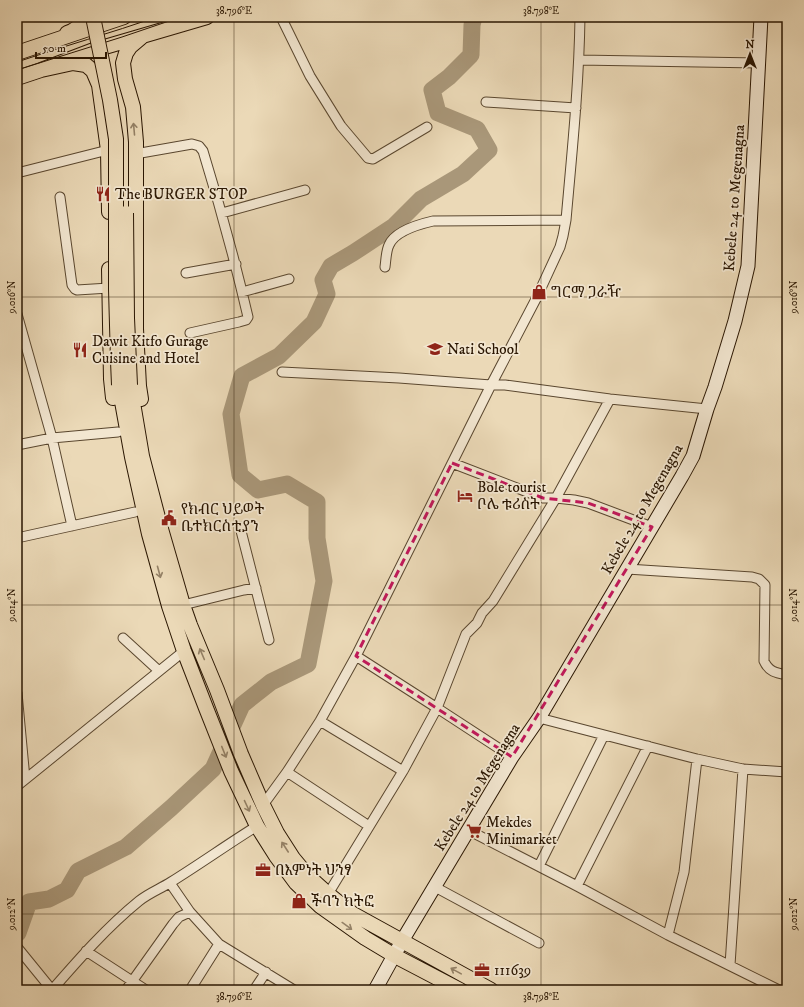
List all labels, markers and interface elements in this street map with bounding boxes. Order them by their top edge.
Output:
text: 38.796°E [216,5,252,17]
text: 38.798°E [523,5,559,17]
scale bar [36,34,106,60]
north arrow [730,34,770,74]
text: N [745,38,755,52]
text: 50 m [42,41,66,56]
one-way arrow [131,123,138,136]
street label: Kebele 24 to Megenagna [720,123,749,272]
restaurant icon: The BURGER STOP [94,185,112,203]
place label: The BURGER STOP [115,185,247,204]
text: 9.016°N [6,281,18,314]
text: 9.016°N [788,281,800,314]
shop icon: ግርማ ጋራዥ [530,283,548,301]
place label: ግርማ ጋራዥ [551,283,621,302]
place label: Dawit Kitfo Gurage Cuisine and Hotel [92,332,208,368]
school or university icon: Nati School [426,340,444,358]
place label: Nati School [447,340,519,359]
restaurant icon: Dawit Kitfo Gurage Cuisine and Hotel [71,341,89,359]
street label: Kebele 24 to Megenagna [597,440,688,578]
place label: Bole tourist ቦሌ ቱሪስት [477,478,546,514]
hotel icon: Bole tourist ቦሌ ቱሪስት [456,487,474,505]
place label: የክብር ህይወት ቤተክርስቲያን [181,500,264,536]
public building icon: የክብር ህይወት ቤተክርስቲያን [160,509,178,527]
one-way arrow [156,565,164,578]
text: 9.014°N [6,588,18,623]
text: 9.014°N [788,588,800,623]
one-way arrow [197,649,205,661]
street label: Kebele 24 to Megenagna [430,719,525,855]
one-way arrow [220,746,228,758]
one-way arrow [244,800,251,812]
place label: Mekdes Minimarket [486,813,557,849]
supermarket icon: Mekdes Minimarket [465,822,483,840]
one-way arrow [281,841,289,853]
office icon: በእምነት ህንፃ [254,861,272,879]
place label: በእምነት ህንፃ [275,861,351,880]
shop icon: ችባን ክትፎ [290,892,308,910]
place label: ችባን ክትፎ [311,892,374,911]
text: 9.012°N [6,898,18,931]
text: 9.012°N [788,898,800,931]
one-way arrow [342,921,353,930]
office icon: 111639 [473,961,491,979]
place label: 111639 [494,961,531,980]
one-way arrow [451,967,463,975]
text: 38.796°E [216,991,252,1003]
text: 38.798°E [523,991,559,1003]

